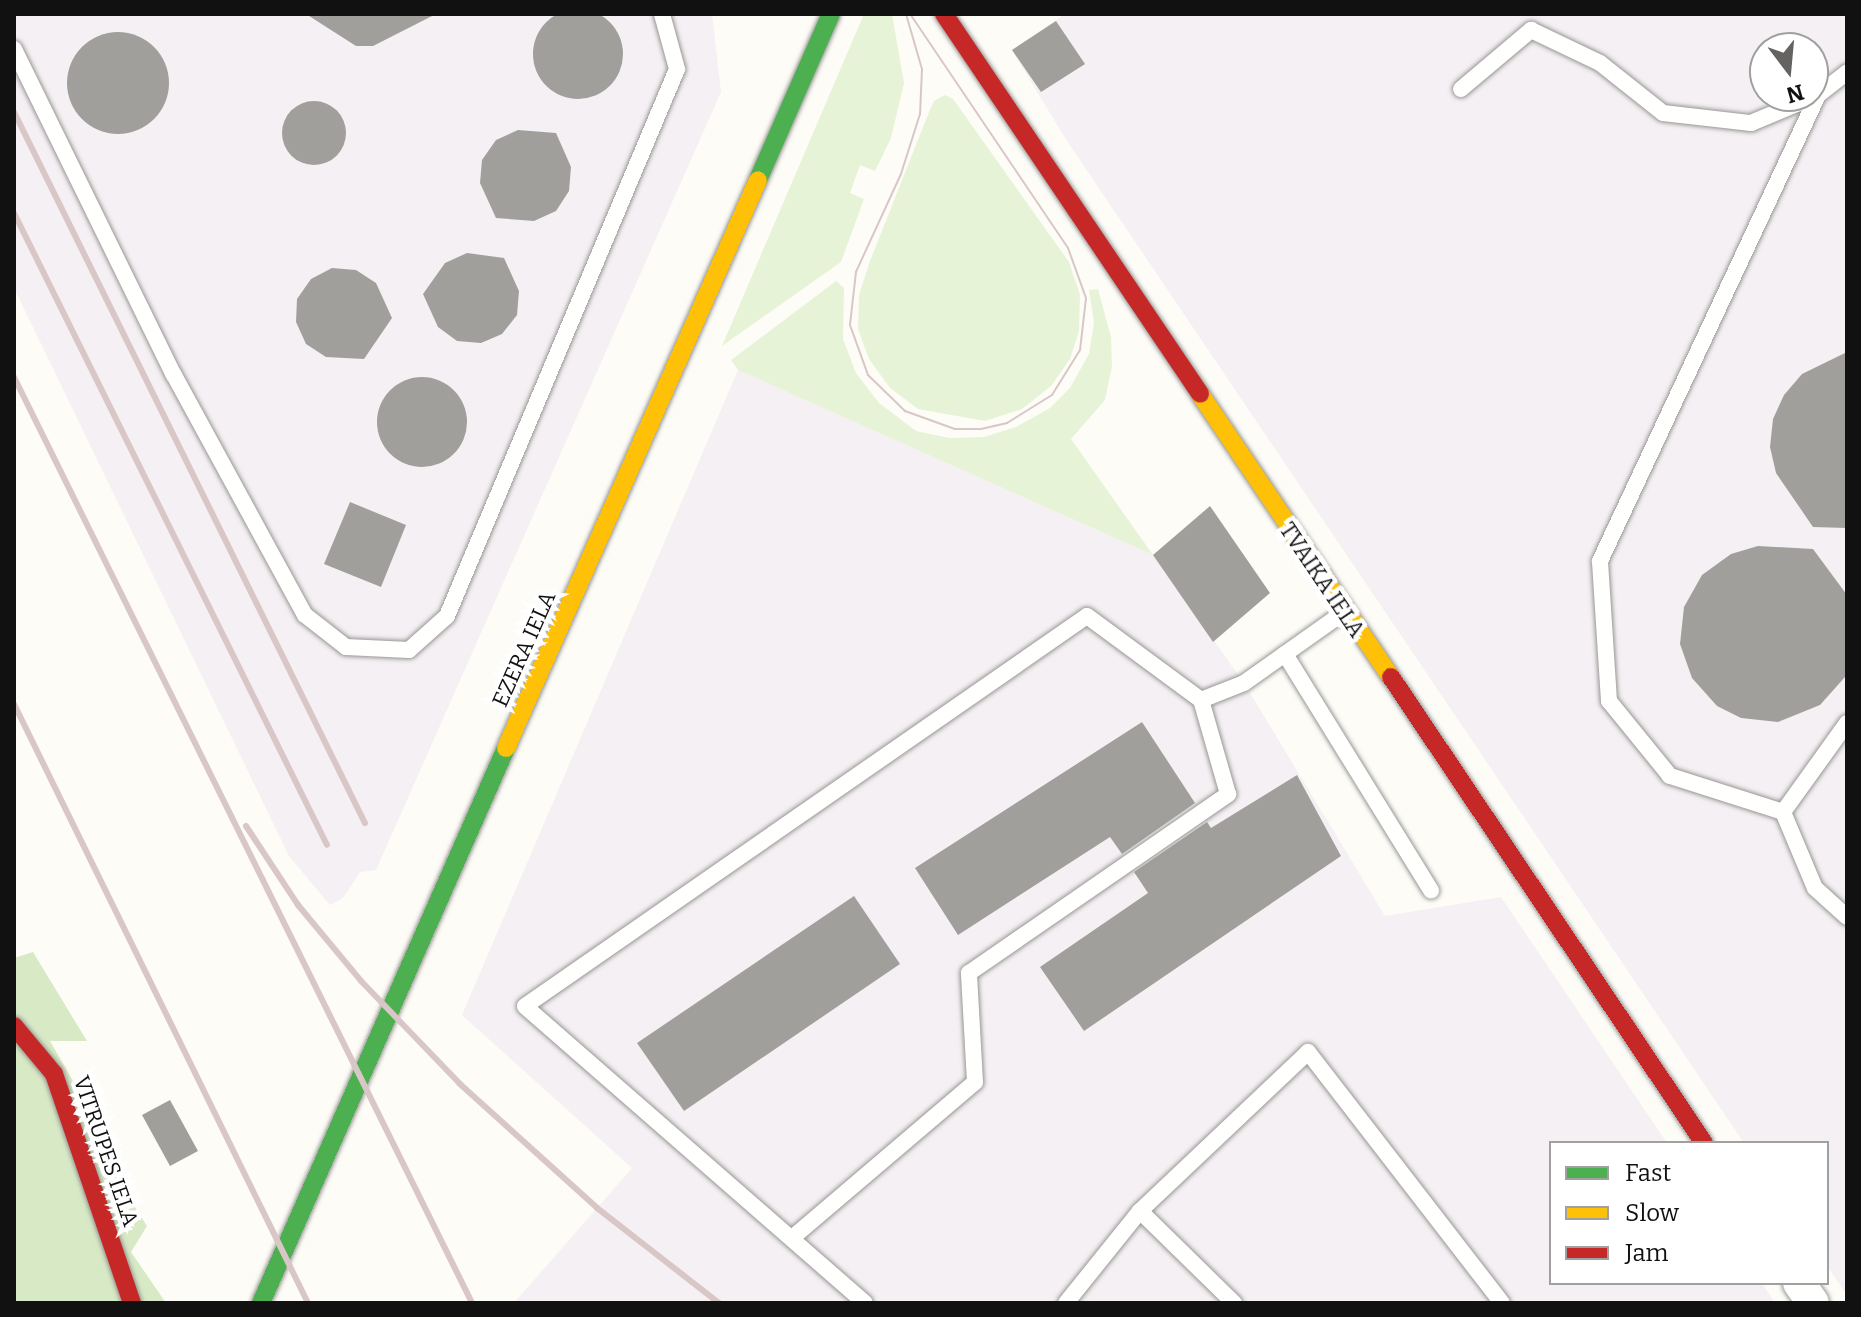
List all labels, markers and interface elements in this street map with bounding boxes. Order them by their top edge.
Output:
north arrow [1749,32,1829,112]
text: N [1783,78,1807,109]
street label: TVAIKA IELA [1274,518,1370,642]
street label: EZERA IELA [487,587,561,711]
street label: VITRUPES IELA [68,1072,144,1230]
legend [1549,1141,1829,1285]
text: Fast [1625,1159,1671,1187]
text: Slow [1625,1199,1679,1227]
text: Jam [1625,1239,1668,1267]

